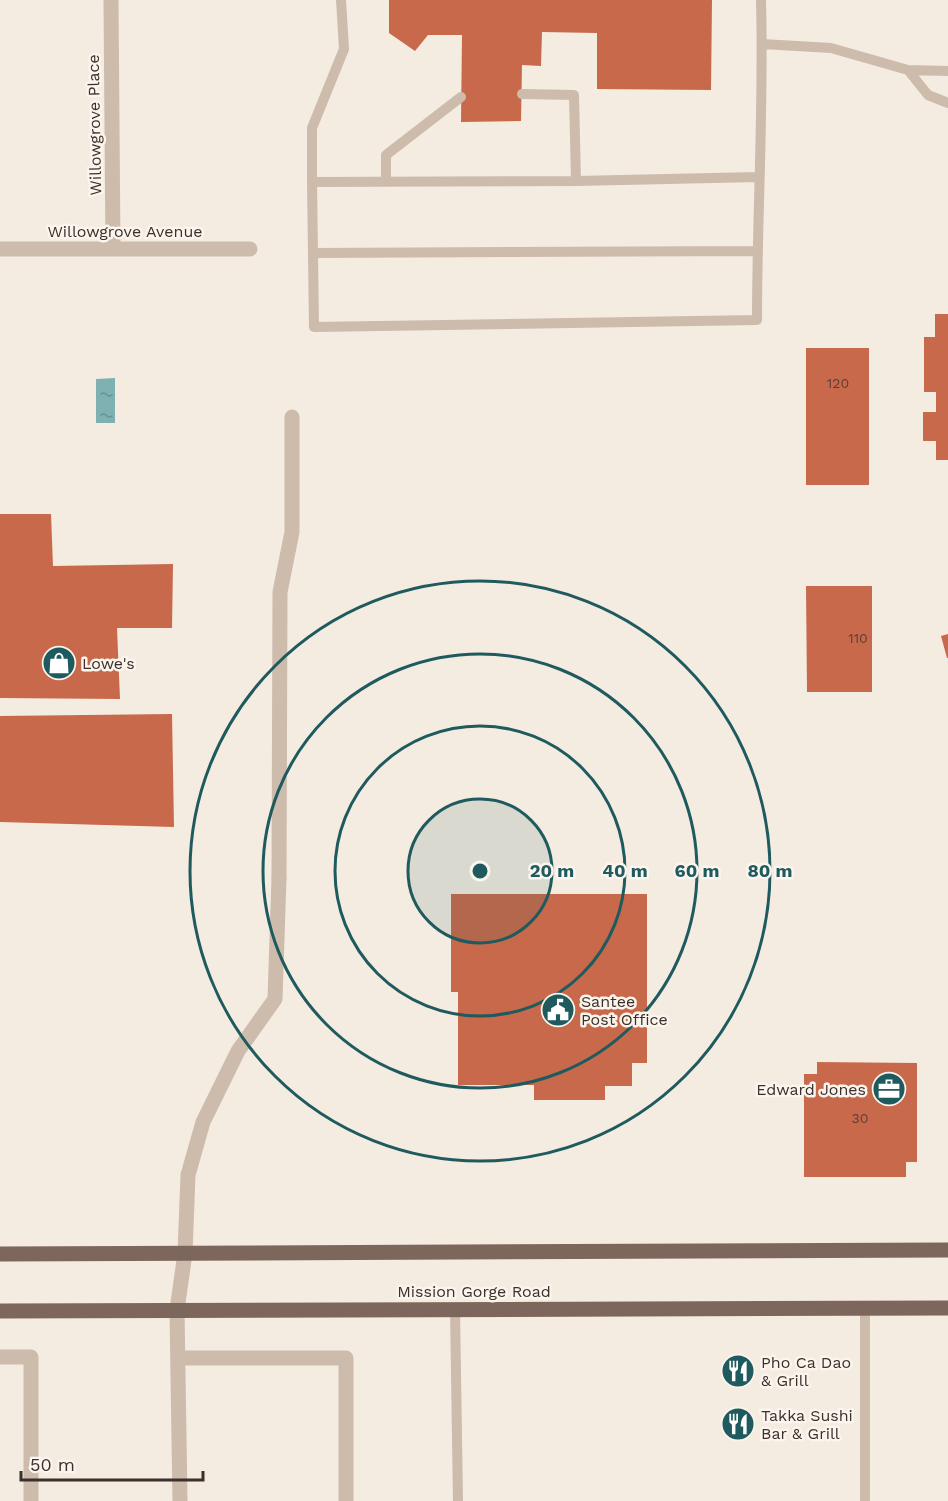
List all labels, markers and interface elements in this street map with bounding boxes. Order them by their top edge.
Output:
street label: Willowgrove Place [84,54,105,196]
street label: Willowgrove Avenue [47,222,203,241]
house number: 120 [827,375,849,391]
house number: 110 [848,630,868,646]
shop icon: Lowe's [41,645,77,681]
place label: Lowe's [82,654,135,673]
text: 20 m [530,860,574,881]
text: 40 m [602,860,648,881]
text: 60 m [675,860,719,881]
text: 80 m [748,860,792,881]
centre of rings [470,861,490,881]
public building icon: Santee Post Office [540,992,576,1028]
place label: Santee Post Office [581,992,668,1029]
office icon: Edward Jones [871,1071,907,1107]
place label: Edward Jones [756,1080,866,1099]
house number: 30 [852,1110,868,1126]
street label: Mission Gorge Road [397,1282,551,1301]
restaurant icon: Pho Ca Dao & Grill [720,1353,756,1389]
place label: Pho Ca Dao & Grill [761,1353,851,1390]
restaurant icon: Takka Sushi Bar & Grill [720,1406,756,1442]
place label: Takka Sushi Bar & Grill [761,1406,853,1443]
scale bar [21,1444,202,1482]
text: 50 m [30,1454,75,1475]

